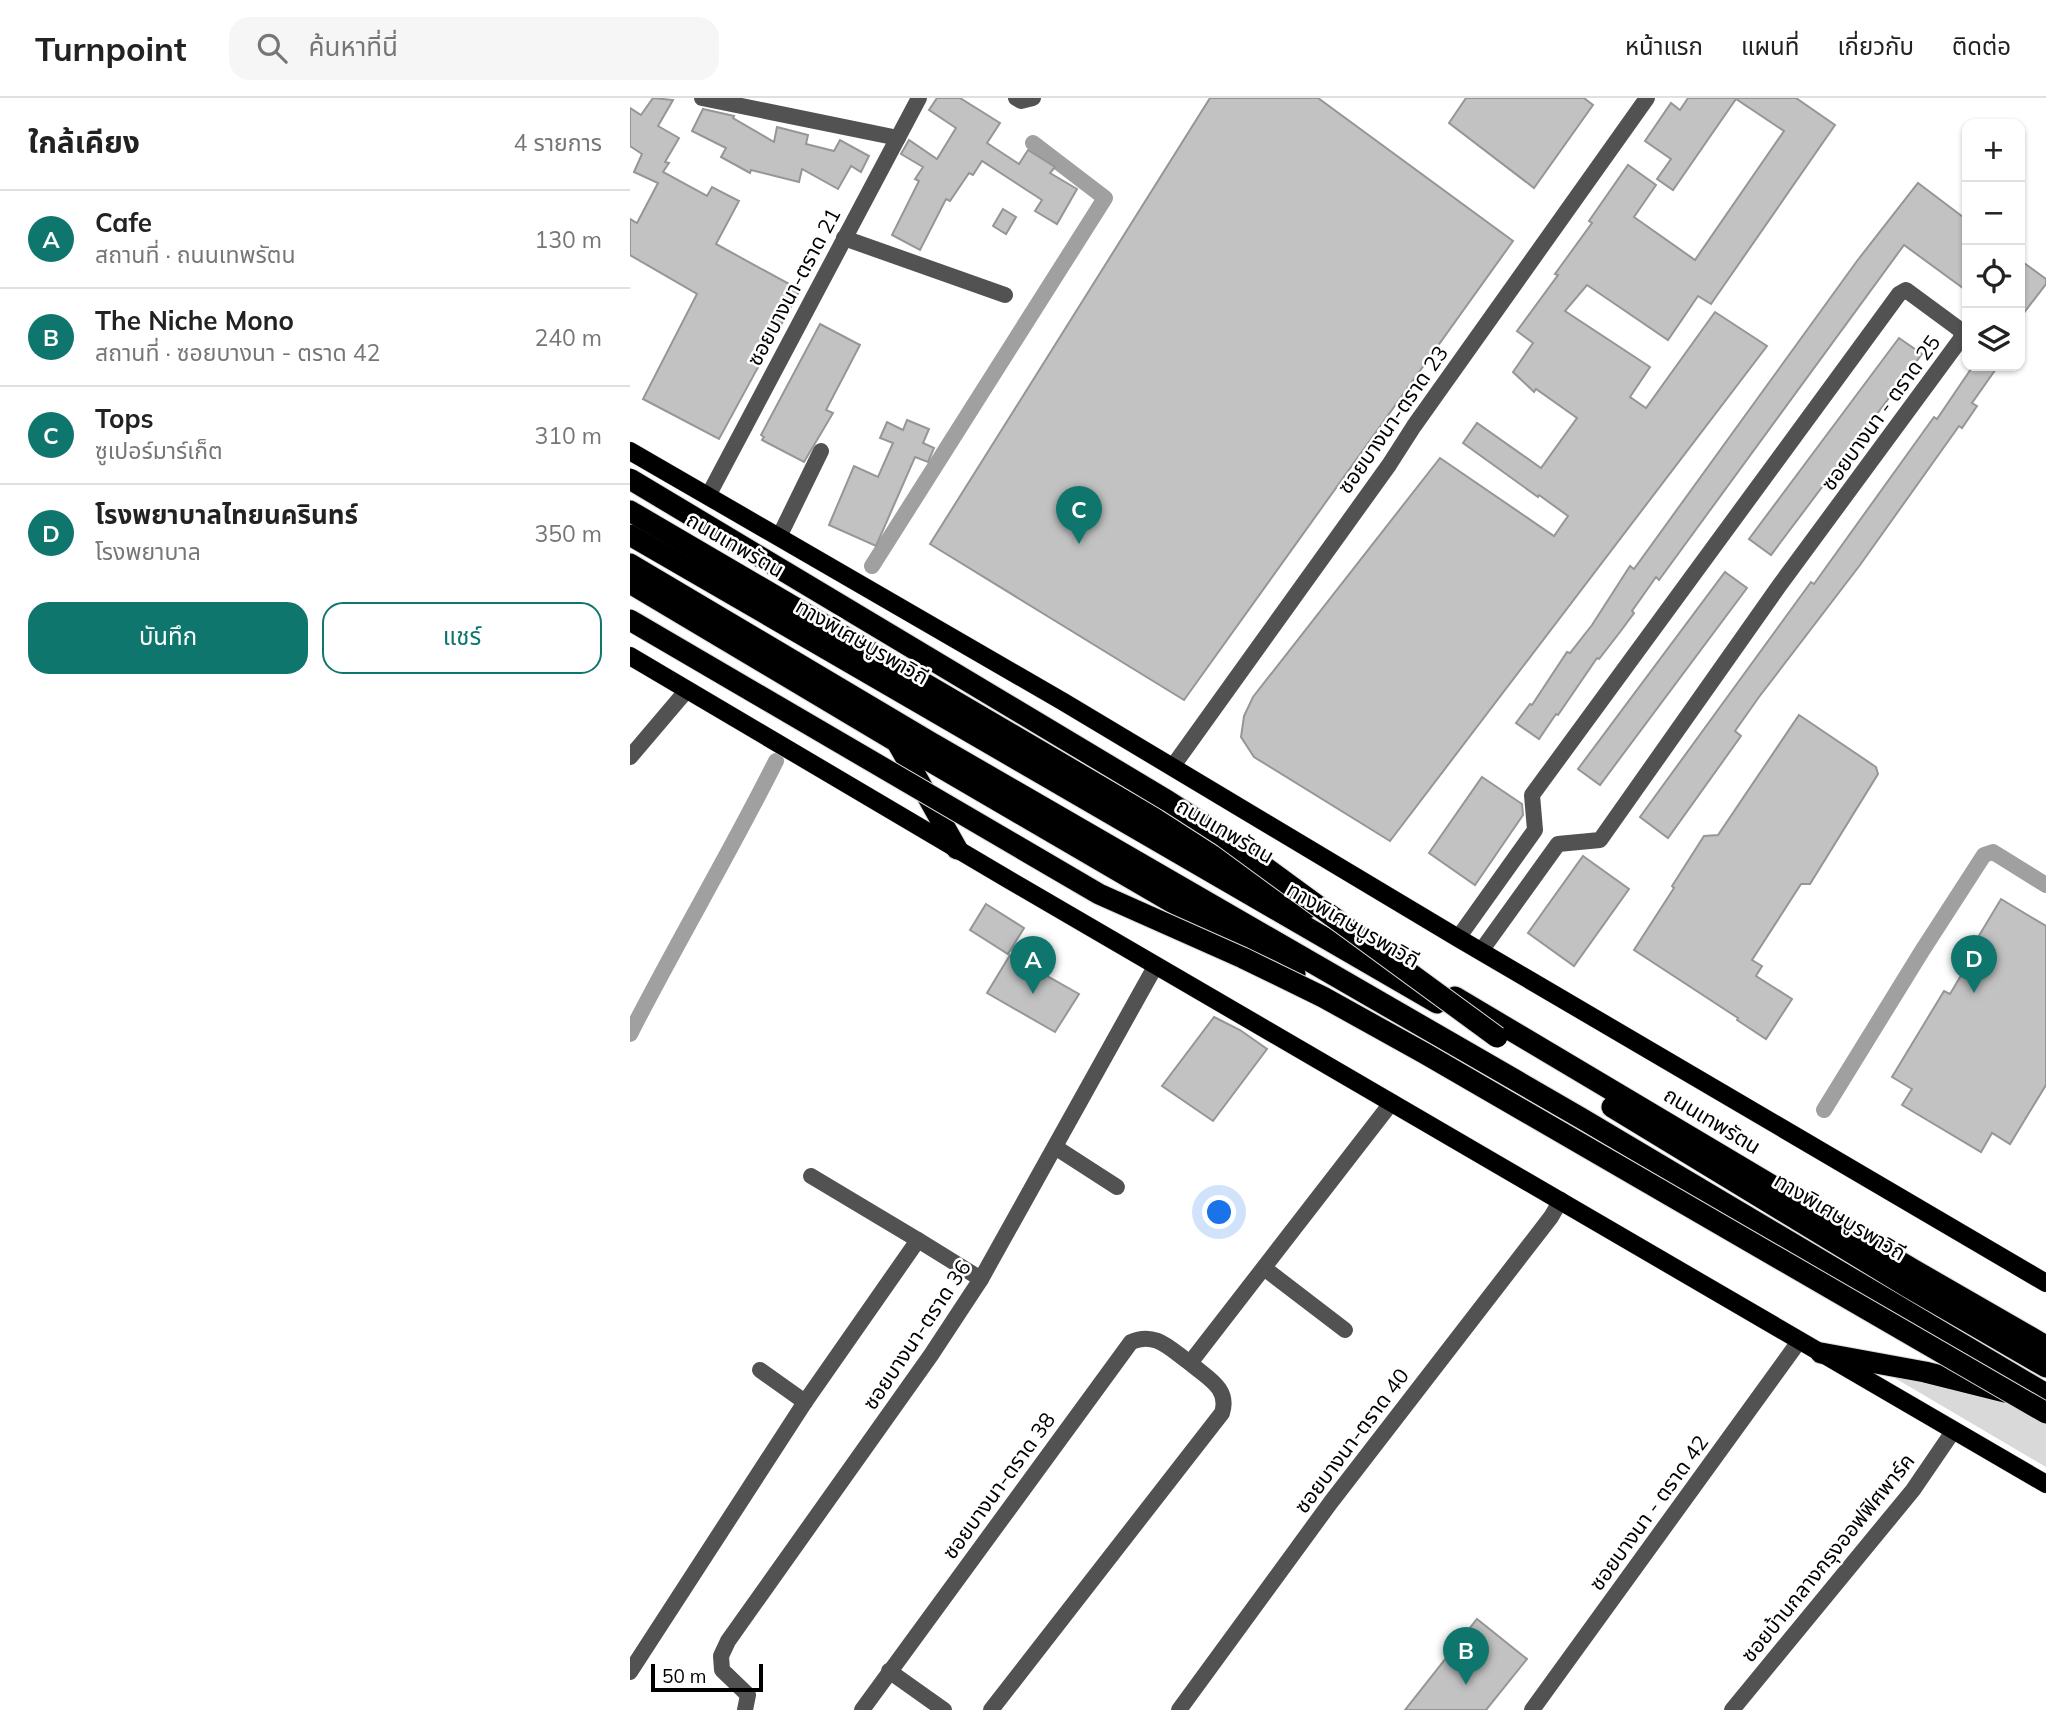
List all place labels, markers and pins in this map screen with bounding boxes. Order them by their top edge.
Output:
pin: C [1056,486,1102,544]
pin: D [1951,935,1997,993]
pin: A [1010,936,1056,994]
pin: B [1443,1627,1489,1685]

